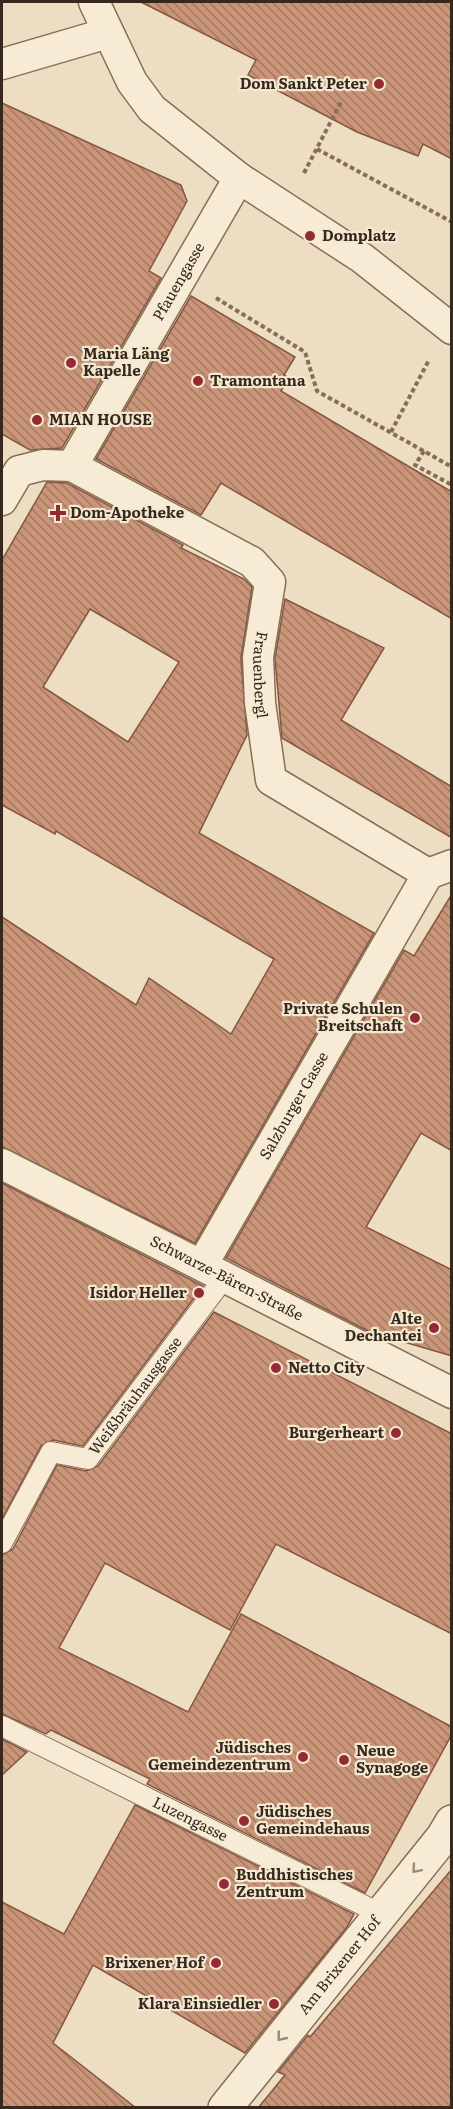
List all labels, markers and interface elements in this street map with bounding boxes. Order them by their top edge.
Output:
place label: Dom Sankt Peter [240,71,367,94]
marker: Dom Sankt Peter [372,77,386,91]
place label: Domplatz [322,223,396,246]
marker: Domplatz [303,229,317,243]
street label: Pfauengasse [146,237,209,324]
place label: Maria Läng Kapelle [83,341,170,381]
marker: Maria Läng Kapelle [64,356,78,370]
place label: Tramontana [210,368,306,391]
marker: Tramontana [191,374,205,388]
place label: MIAN HOUSE [49,407,152,430]
marker: MIAN HOUSE [30,413,44,427]
place label: Dom-Apotheke [70,500,185,523]
marker: Dom-Apotheke [51,506,65,520]
street label: Frauenbergl [248,630,275,720]
place label: Private Schulen Breitschaft [283,996,404,1036]
marker: Private Schulen Breitschaft [408,1011,422,1025]
street label: Salzburger Gasse [252,1047,333,1163]
street label: Schwarze-Bären-Straße [147,1228,308,1326]
place label: Isidor Heller [90,1280,187,1303]
marker: Isidor Heller [192,1286,206,1300]
place label: Alte Dechantei [344,1306,423,1346]
marker: Alte Dechantei [427,1321,441,1335]
street label: Weißbräuhausgasse [82,1331,187,1459]
place label: Netto City [288,1355,366,1378]
marker: Netto City [269,1361,283,1375]
place label: Burgerheart [289,1420,384,1443]
marker: Burgerheart [389,1426,403,1440]
place label: Jüdisches Gemeindezentrum [148,1735,292,1775]
place label: Neue Synagoge [356,1738,429,1778]
marker: Jüdisches Gemeindezentrum [296,1750,310,1764]
marker: Neue Synagoge [337,1753,351,1767]
street label: Luzengasse [149,1790,232,1846]
place label: Jüdisches Gemeindehaus [256,1799,370,1839]
marker: Jüdisches Gemeindehaus [237,1814,251,1828]
place label: Buddhistisches Zentrum [236,1862,353,1902]
one-way arrow [413,1862,424,1873]
marker: Buddhistisches Zentrum [217,1877,231,1891]
street label: Am Brixener Hof [292,1909,386,2019]
place label: Brixener Hof [105,1950,206,1973]
marker: Brixener Hof [209,1956,223,1970]
place label: Klara Einsiedler [138,1991,262,2014]
marker: Klara Einsiedler [267,1997,281,2011]
one-way arrow [277,2030,288,2041]

